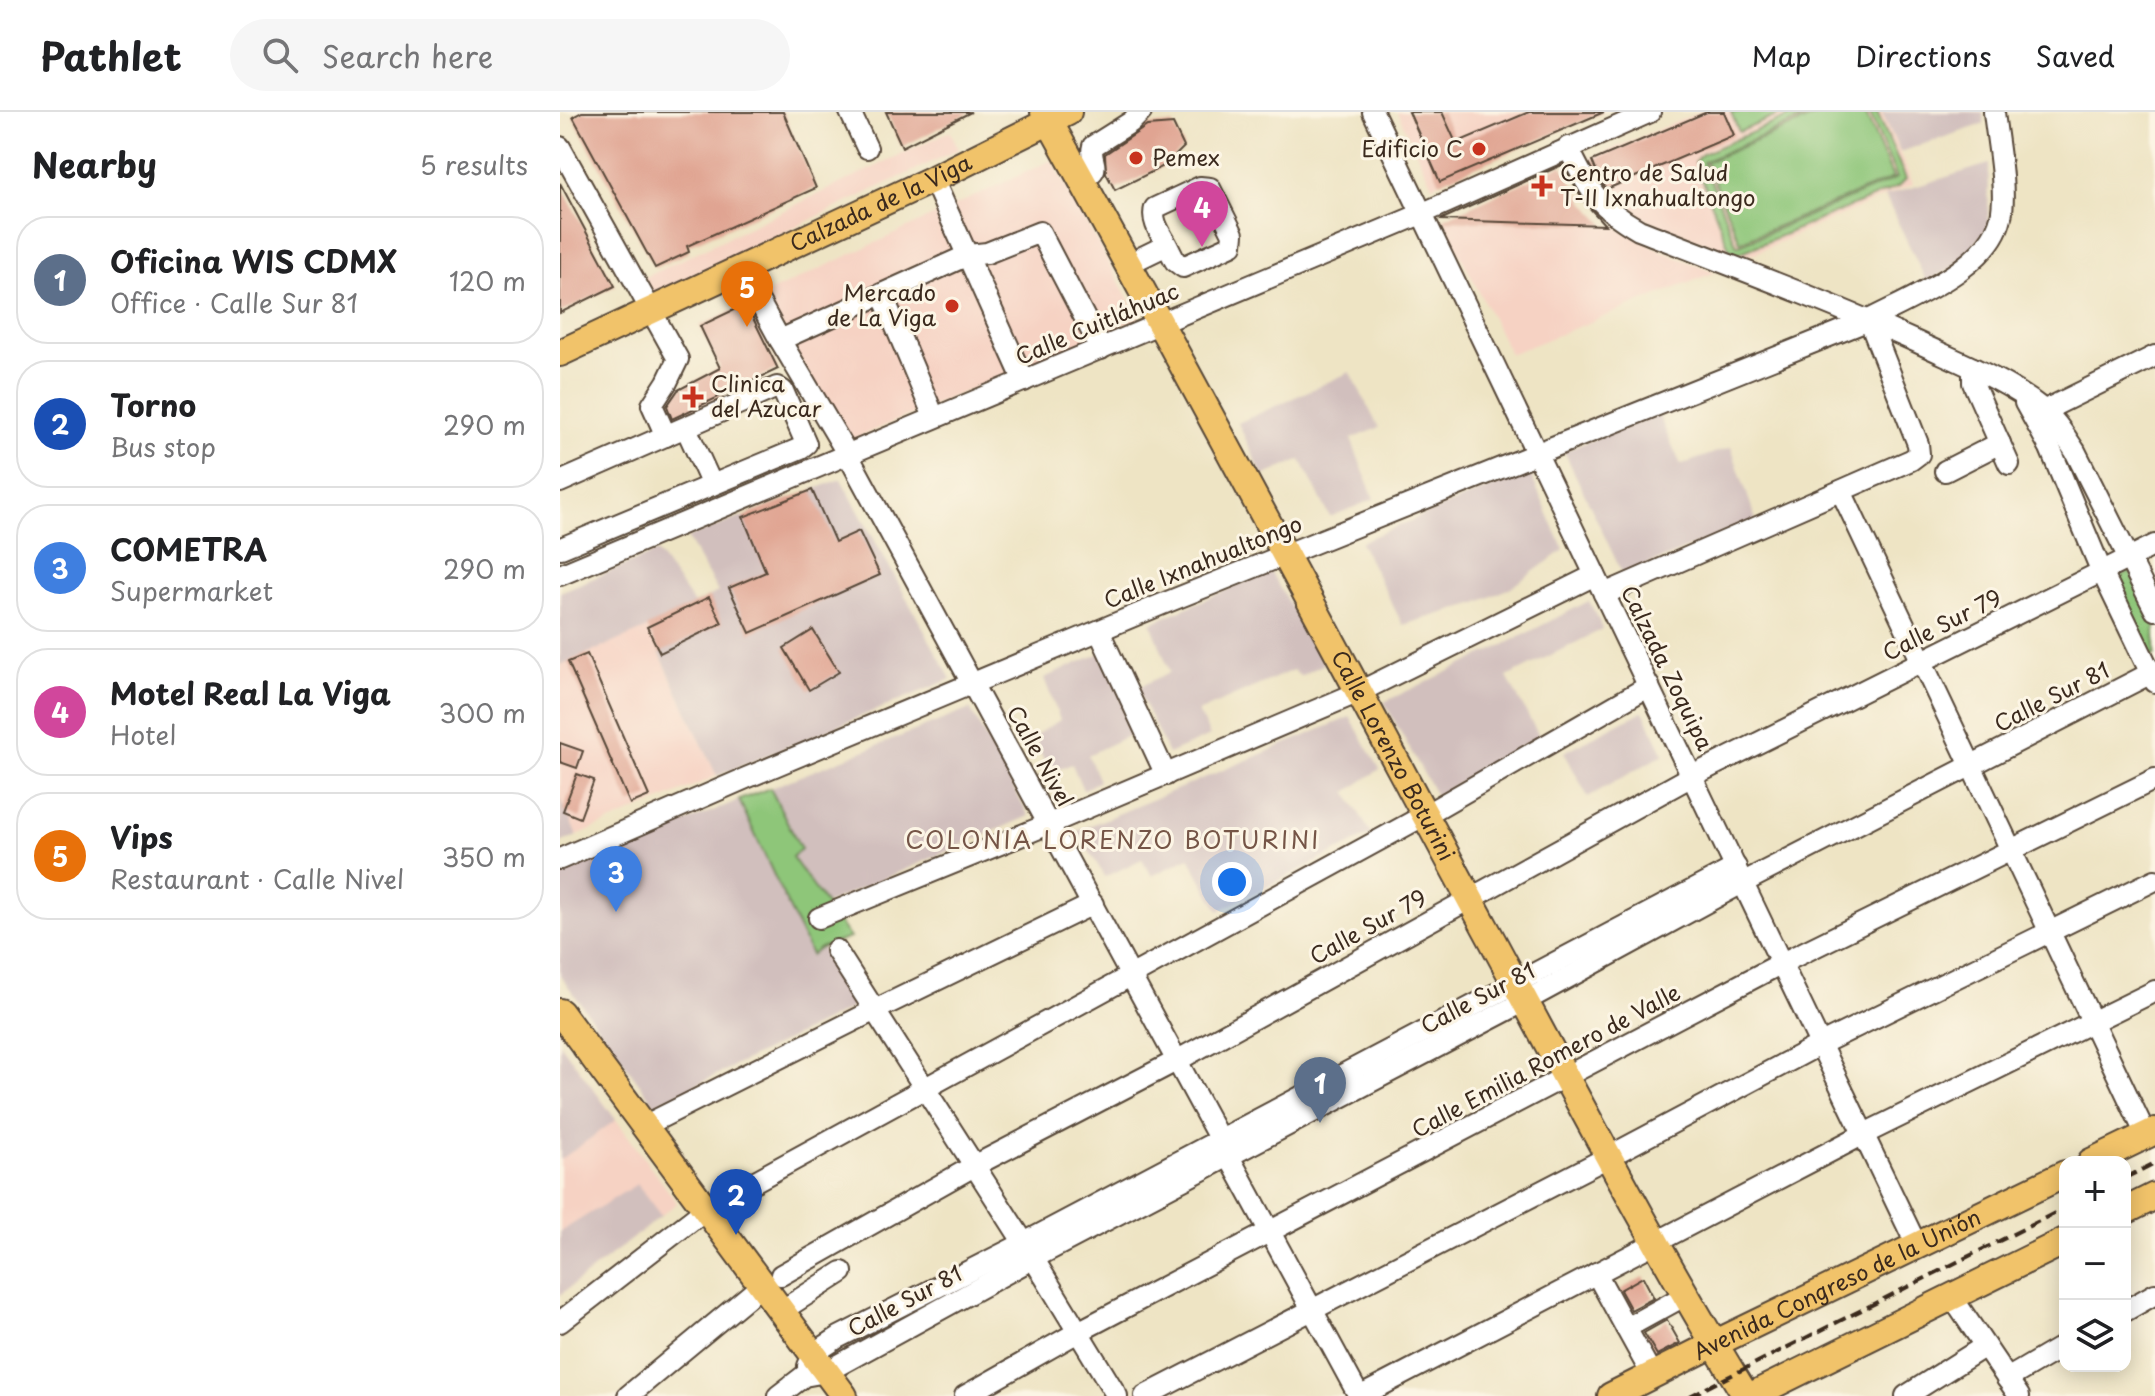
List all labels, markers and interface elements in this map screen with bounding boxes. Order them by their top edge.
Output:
search box [230,19,790,91]
text: Pathlet [40,27,182,84]
icon: search [258,33,302,77]
text: Search here [322,33,493,78]
text: Map [1752,34,1811,77]
text: Directions [1855,34,1992,77]
text: Saved [2036,34,2115,77]
place label: Edificio C [1361,131,1463,164]
text: Nearby [32,138,157,190]
place label: Pemex [1152,140,1220,173]
marker: Edificio C [1470,140,1488,158]
street label: Calzada de la Viga [784,144,977,259]
text: 5 results [420,145,528,184]
marker: Pemex [1127,149,1145,167]
place label: Centro de Salud T-II Ixnahualtongo [1560,155,1755,213]
marker: Centro de Salud T-II Ixnahualtongo [1531,175,1553,197]
pin: 4 [1176,181,1228,247]
text: Oficina WIS CDMX [110,238,397,283]
text: 1 [54,261,66,300]
text: 120 m [449,261,526,300]
pin: 5 [721,261,773,327]
street label: Calle Cuitláhuac [1010,273,1183,372]
place label: Mercado de La Viga [827,275,937,333]
text: Office · Calle Sur 81 [110,283,358,322]
marker: Mercado de La Viga [943,297,961,315]
place label: Clinica del Azucar [711,366,822,424]
text: Torno [110,382,196,427]
marker: Clinica del Azucar [682,386,704,408]
text: 2 [51,405,69,444]
text: 290 m [443,405,526,444]
text: Bus stop [110,427,216,466]
street label: Calle Ixnahualtongo [1098,506,1307,615]
text: COMETRA [110,526,267,571]
text: 3 [51,549,69,588]
text: 290 m [443,549,526,588]
text: Supermarket [110,571,273,610]
street label: Calzada Zoquipa [1614,579,1723,756]
street label: Calle Sur 79 [1876,580,2006,668]
street label: Calle Lorenzo Boturini [1324,643,1464,866]
street label: Calle Sur 81 [1988,652,2115,739]
text: Motel Real La Viga [110,670,391,715]
text: 4 [51,693,69,732]
text: 300 m [439,693,526,732]
street label: Calle Nivel [1000,699,1083,812]
text: Hotel [110,715,176,754]
text: Vips [110,814,173,859]
district label: COLONIA LORENZO BOTURINI [905,821,1321,857]
text: 5 [52,837,68,876]
text: 350 m [442,837,526,876]
pin: 3 [590,846,642,912]
text: Restaurant · Calle Nivel [110,859,404,898]
your location [1212,862,1252,902]
street label: Calle Sur 79 [1303,880,1432,971]
street label: Calle Sur 81 [1414,953,1541,1041]
street label: Calle Emilia Romero de Valle [1405,975,1685,1145]
pin: 1 [1294,1057,1346,1123]
map controls [2059,1156,2131,1372]
button: + [2059,1156,2131,1228]
pin: 2 [710,1169,762,1235]
street label: Avenida Congreso de la Unión [1687,1199,1986,1367]
button: − [2059,1228,2131,1300]
street label: Calle Sur 81 [841,1256,968,1344]
button: layers [2059,1300,2131,1372]

